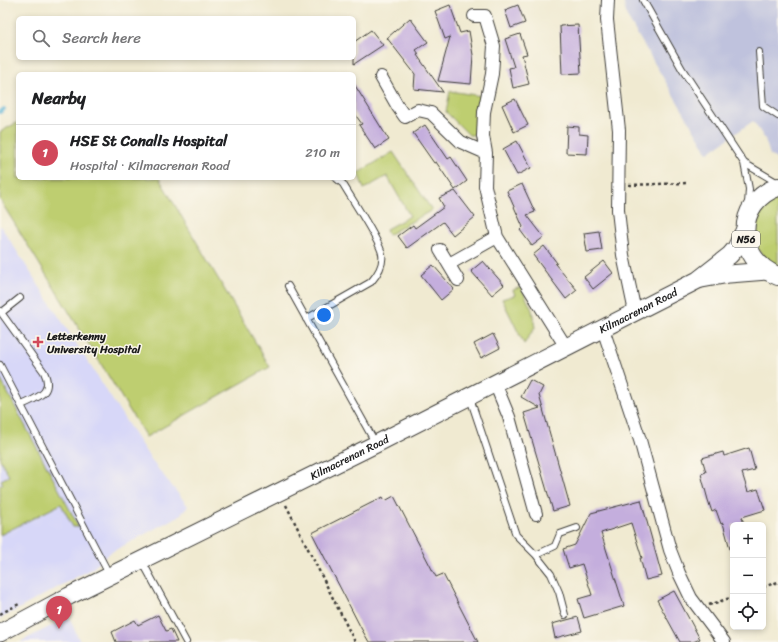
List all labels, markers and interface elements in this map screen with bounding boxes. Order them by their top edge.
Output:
search box [16,16,356,60]
text: Search here [62,25,141,51]
icon: search [30,27,52,49]
text: Nearby [32,83,86,113]
text: HSE St Conalls Hospital [70,128,227,154]
text: 1 [42,141,48,164]
text: 210 m [305,141,340,164]
text: Hospital · Kilmacrenan Road [70,154,230,177]
road number: N56 [732,231,760,247]
street label: Kilmacrenan Road [596,282,682,339]
your location [314,305,334,325]
place label: Letterkenny University Hospital [47,327,141,359]
marker: Letterkenny University Hospital [32,336,44,348]
street label: Kilmacrenan Road [307,429,393,485]
map controls [730,522,766,630]
button: + [730,522,766,558]
button: − [730,558,766,594]
button: locate [730,594,766,630]
pin: 1 [46,596,72,629]

